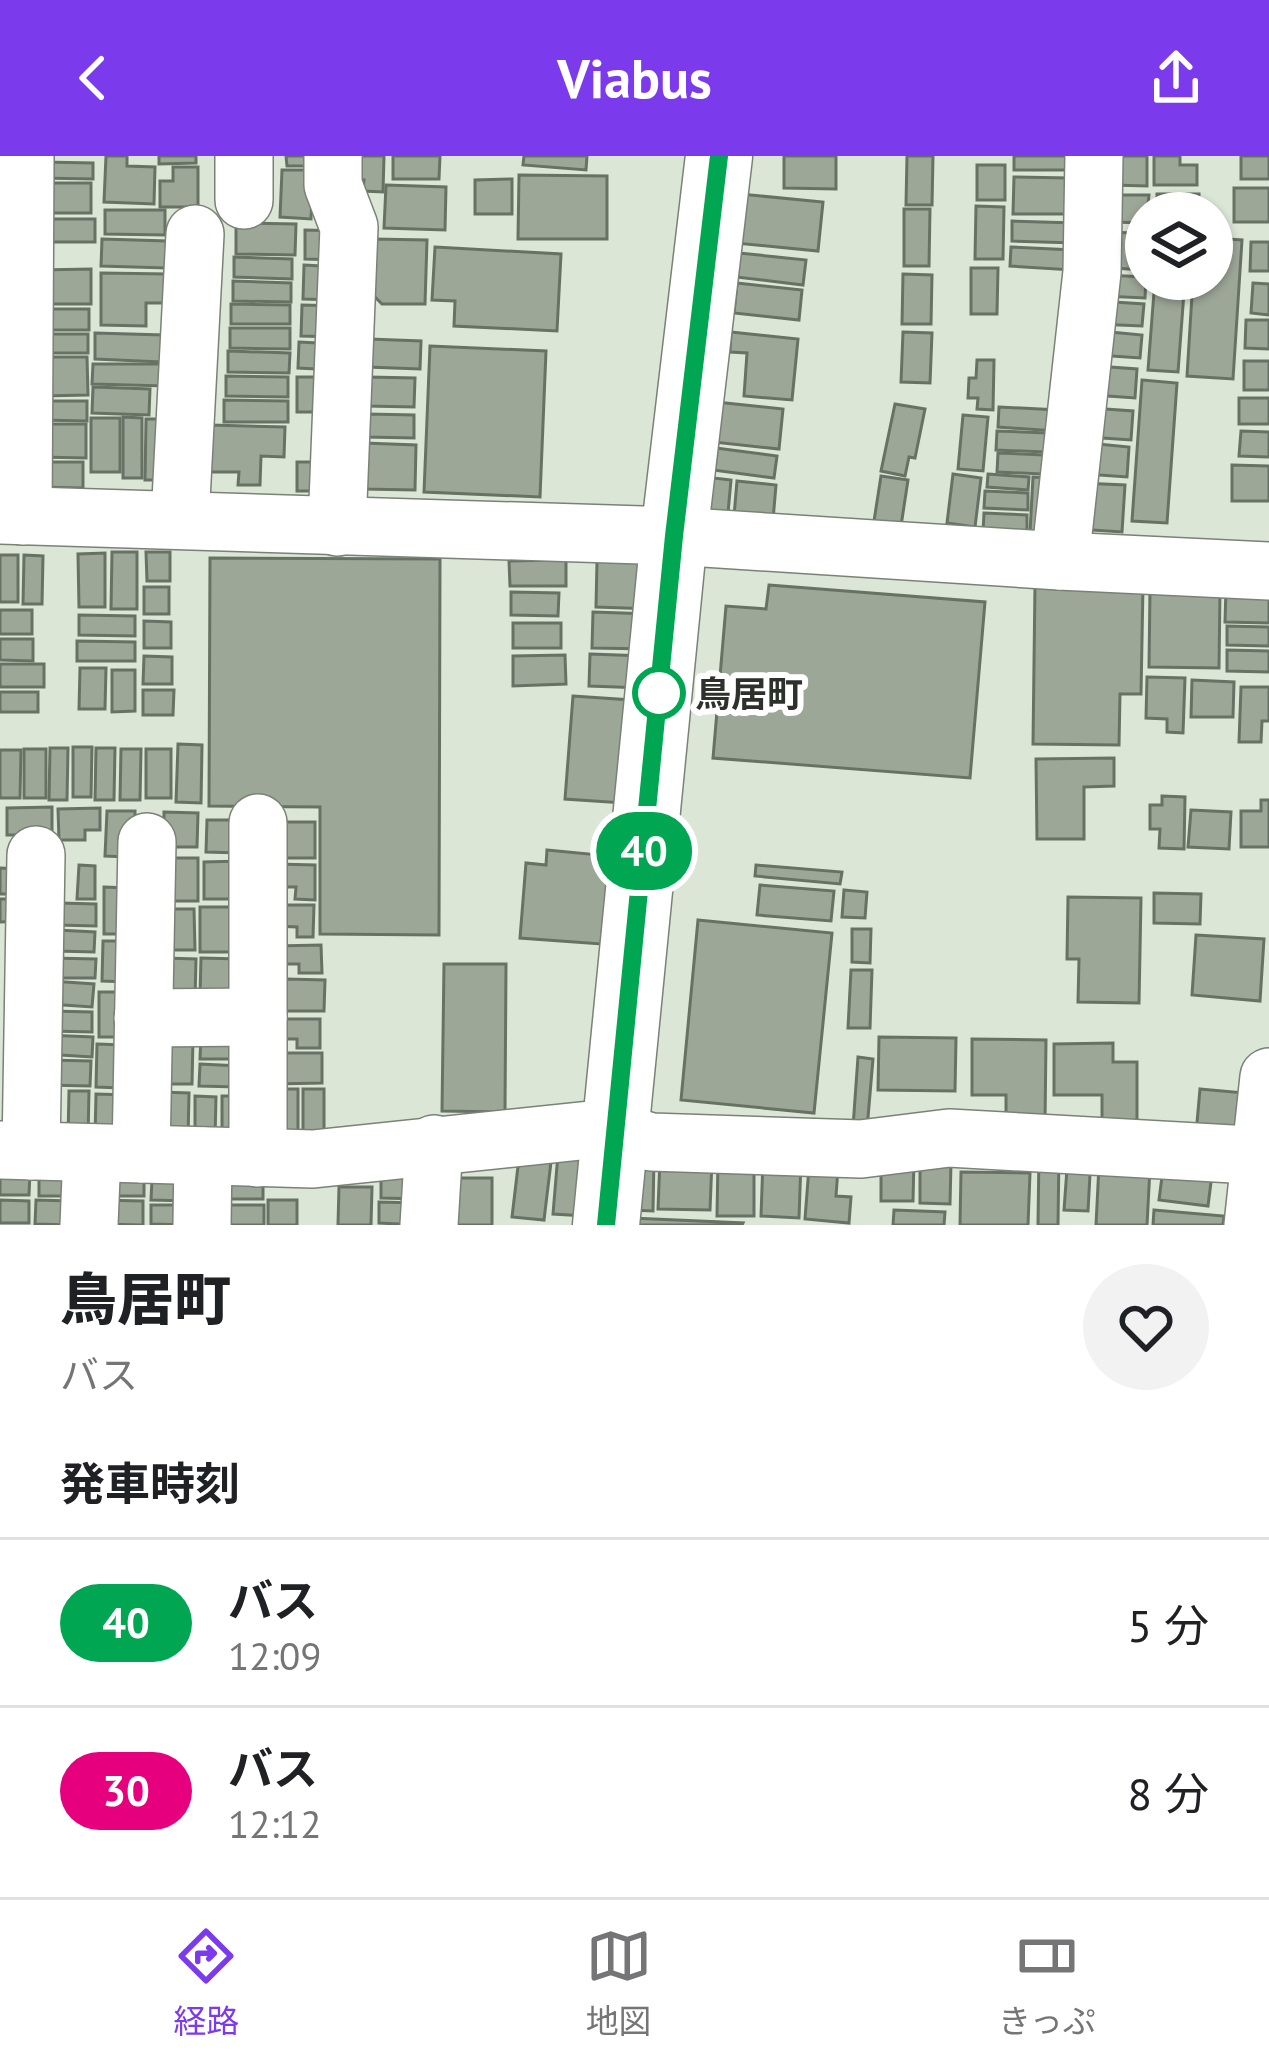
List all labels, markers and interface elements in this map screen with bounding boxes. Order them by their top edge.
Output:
text: Viabus [557,43,712,113]
icon: back [60,45,126,111]
icon: share [1143,45,1209,111]
map controls [1125,192,1233,300]
button: layers [1125,192,1233,300]
marker: 鳥居町 [634,668,684,718]
place label: 鳥居町 [695,670,803,717]
line badge: 40 [590,812,698,890]
text: 40 [620,823,668,878]
text: 鳥居町 [60,1262,231,1336]
button: heart [1083,1264,1209,1390]
text: バス [60,1349,138,1400]
text: 発車時刻 [60,1454,240,1512]
text: バス [228,1571,318,1629]
text: 40 [102,1595,150,1650]
text: 5 分 [1127,1596,1209,1654]
text: 12:09 [228,1630,322,1681]
text: バス [228,1739,318,1797]
text: 30 [102,1763,150,1818]
text: 8 分 [1127,1764,1209,1822]
text: 12:12 [228,1798,322,1849]
tab: 経路 [173,1923,239,2043]
tab: 地図 [586,1923,652,2043]
tab: きっぷ [998,1923,1096,2043]

